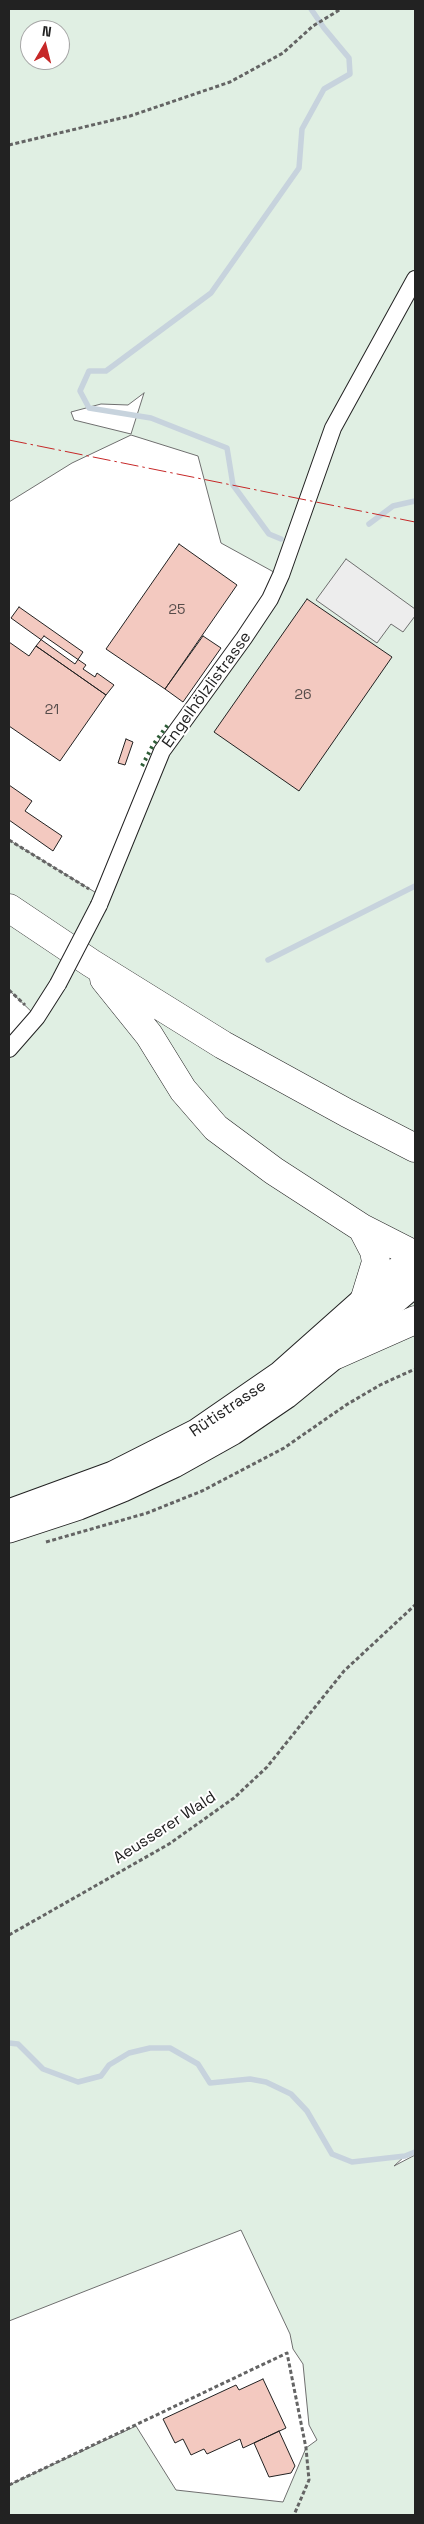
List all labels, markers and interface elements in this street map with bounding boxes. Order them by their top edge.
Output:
north arrow [20,20,70,70]
text: N [41,22,53,41]
house number: 25 [169,602,185,618]
street label: Engelhölzlistrasse [158,628,256,752]
house number: 26 [294,687,312,703]
house number: 21 [45,702,59,718]
street label: Rütistrasse [186,1376,270,1442]
street label: Aeusserer Wald [110,1788,220,1868]

